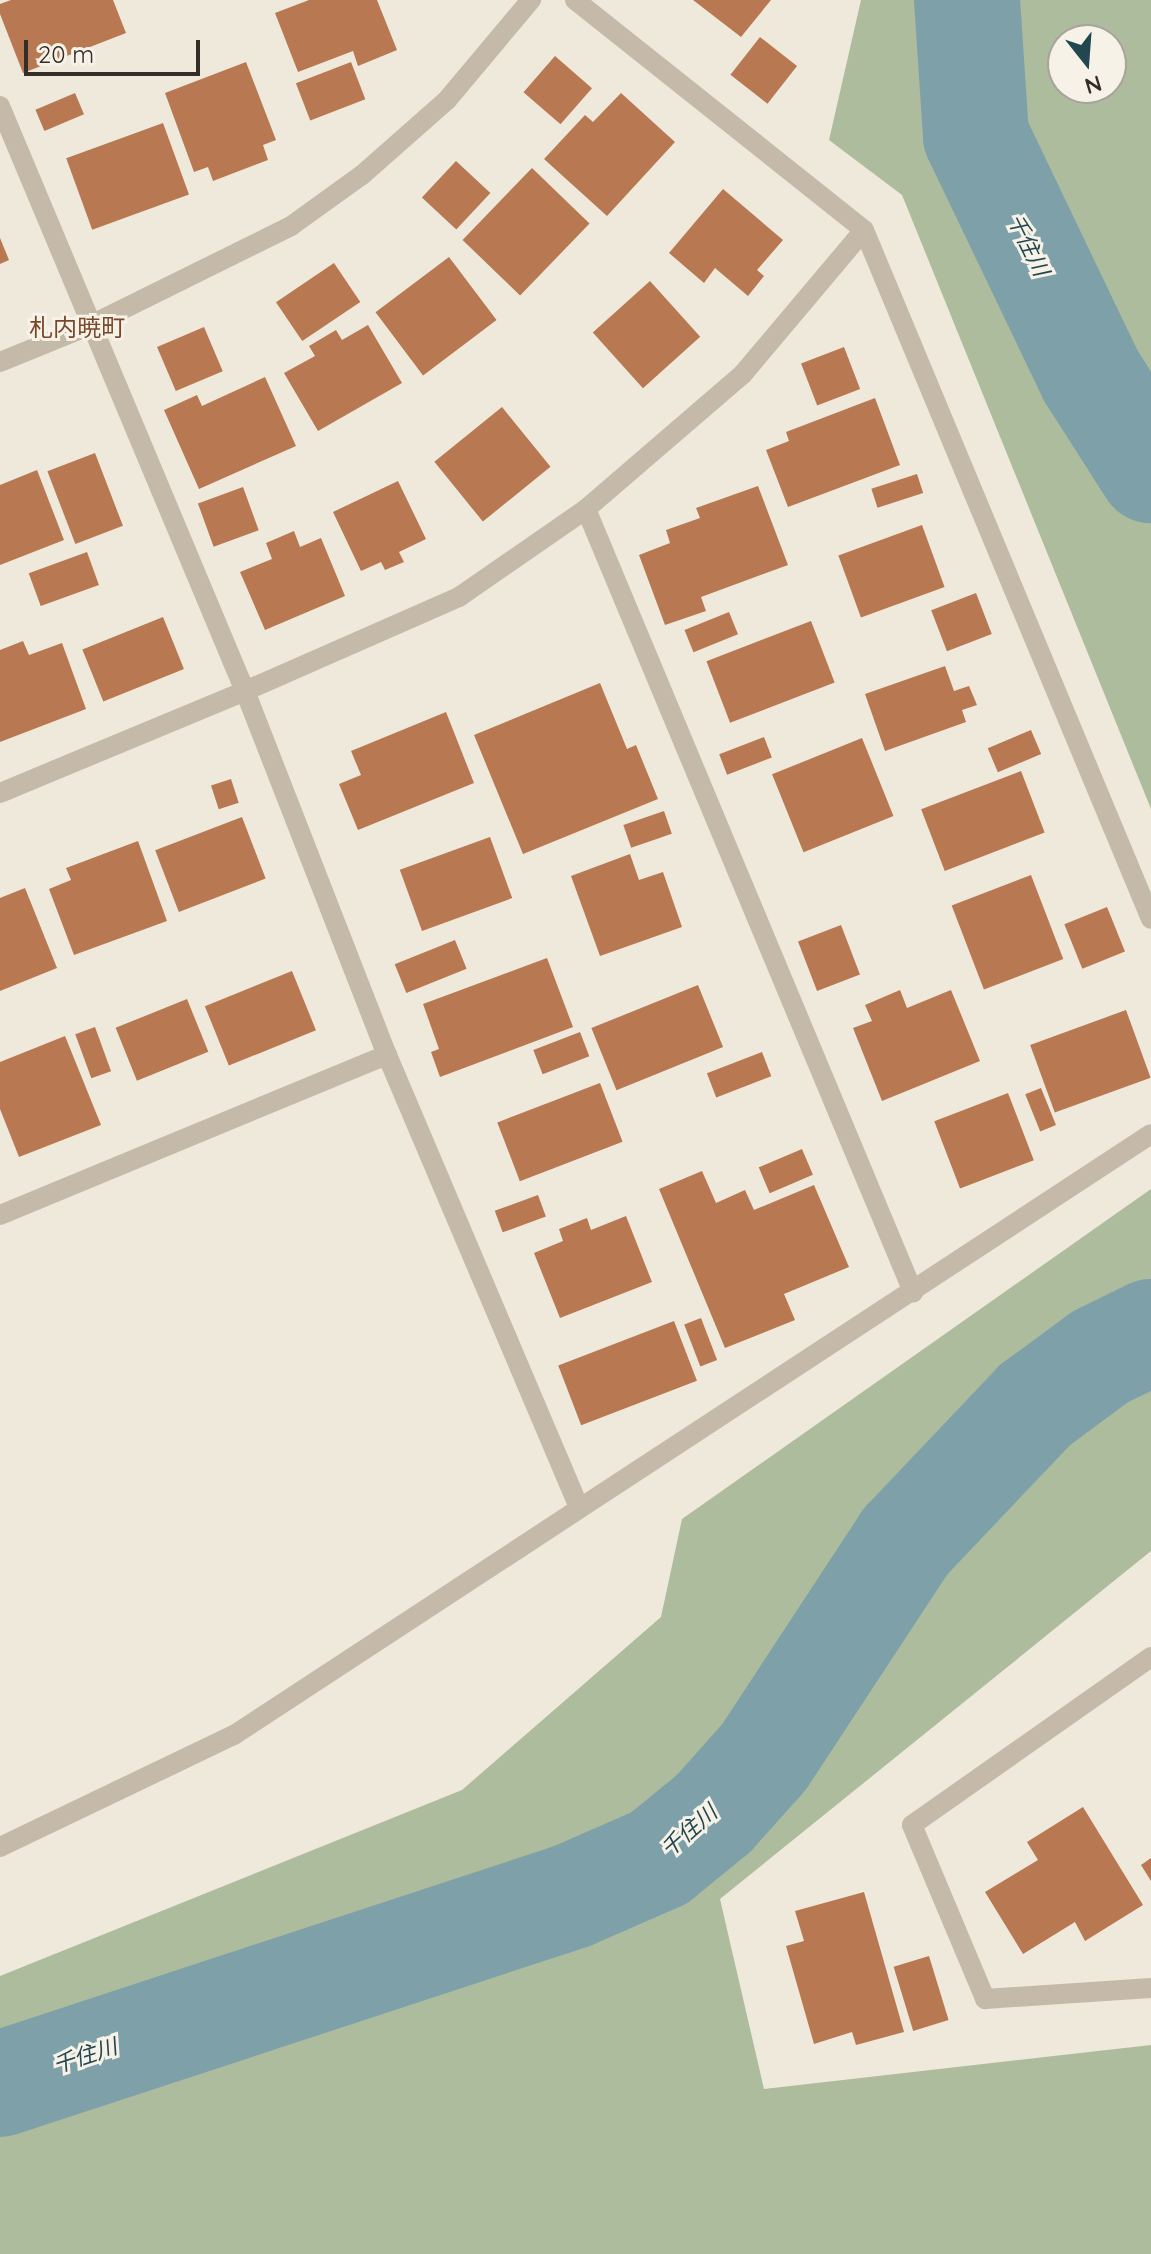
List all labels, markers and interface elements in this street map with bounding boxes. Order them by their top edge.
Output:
scale bar [28,24,204,74]
north arrow [1047,24,1127,104]
text: 20 m [38,39,94,69]
text: N [1082,69,1105,101]
water label: 千住川 [1002,210,1054,280]
district label: 札内暁町 [29,314,125,342]
water label: 千住川 [655,1799,723,1863]
water label: 千住川 [50,2033,120,2079]

